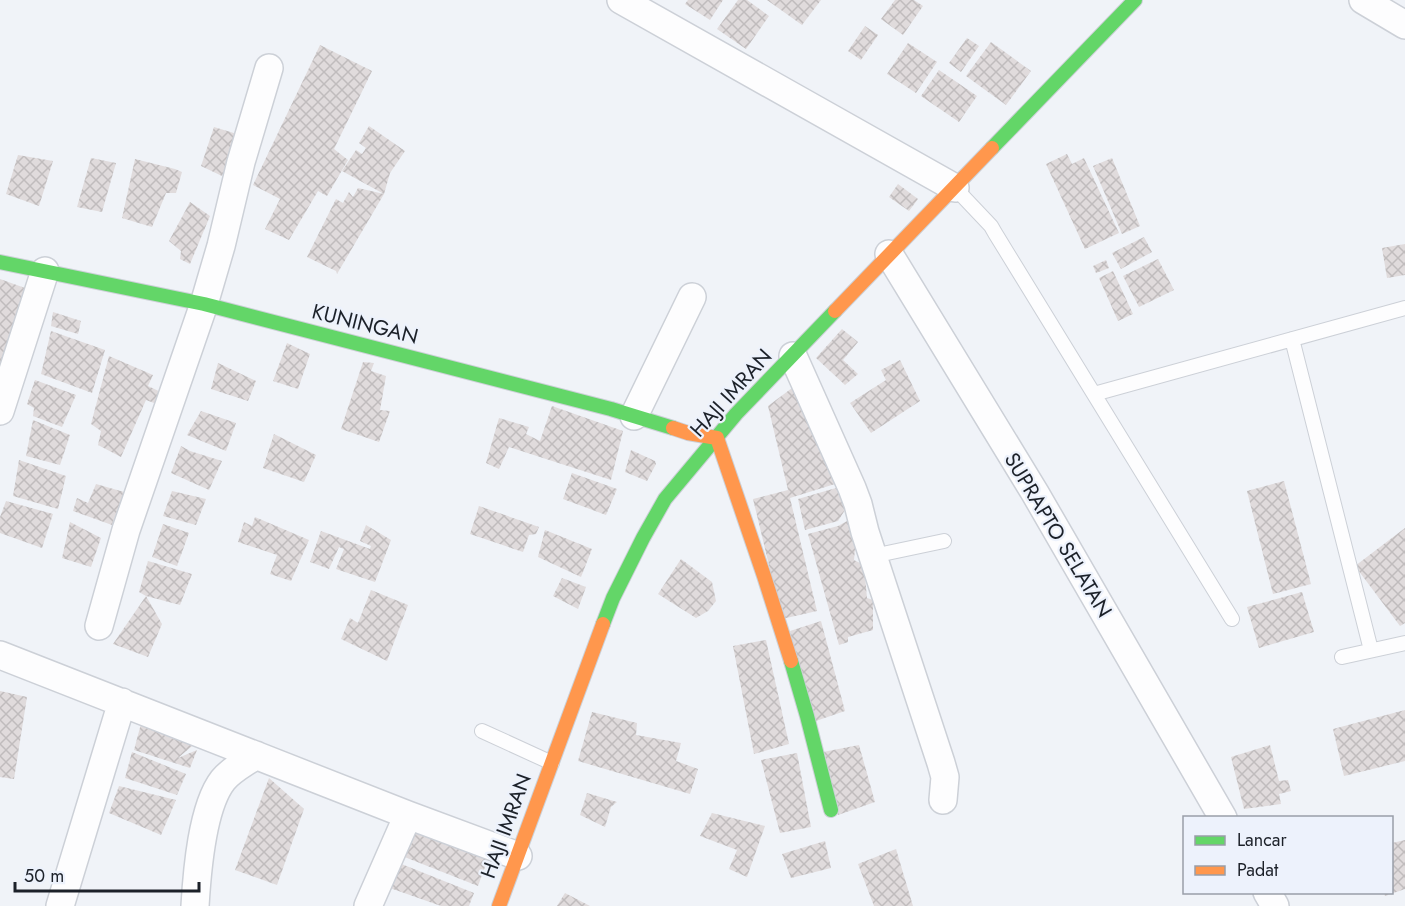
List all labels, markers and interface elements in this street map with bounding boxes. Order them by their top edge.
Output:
street label: KUNINGAN [309,296,421,352]
street label: HAJI IMRAN [683,342,779,444]
street label: SUPRAPTO SELATAN [997,447,1119,623]
street label: HAJI IMRAN [473,769,539,883]
legend [1183,816,1393,894]
text: Lancar [1237,827,1287,853]
scale bar [15,855,200,893]
text: Padat [1237,857,1279,883]
text: 50 m [24,863,64,889]

